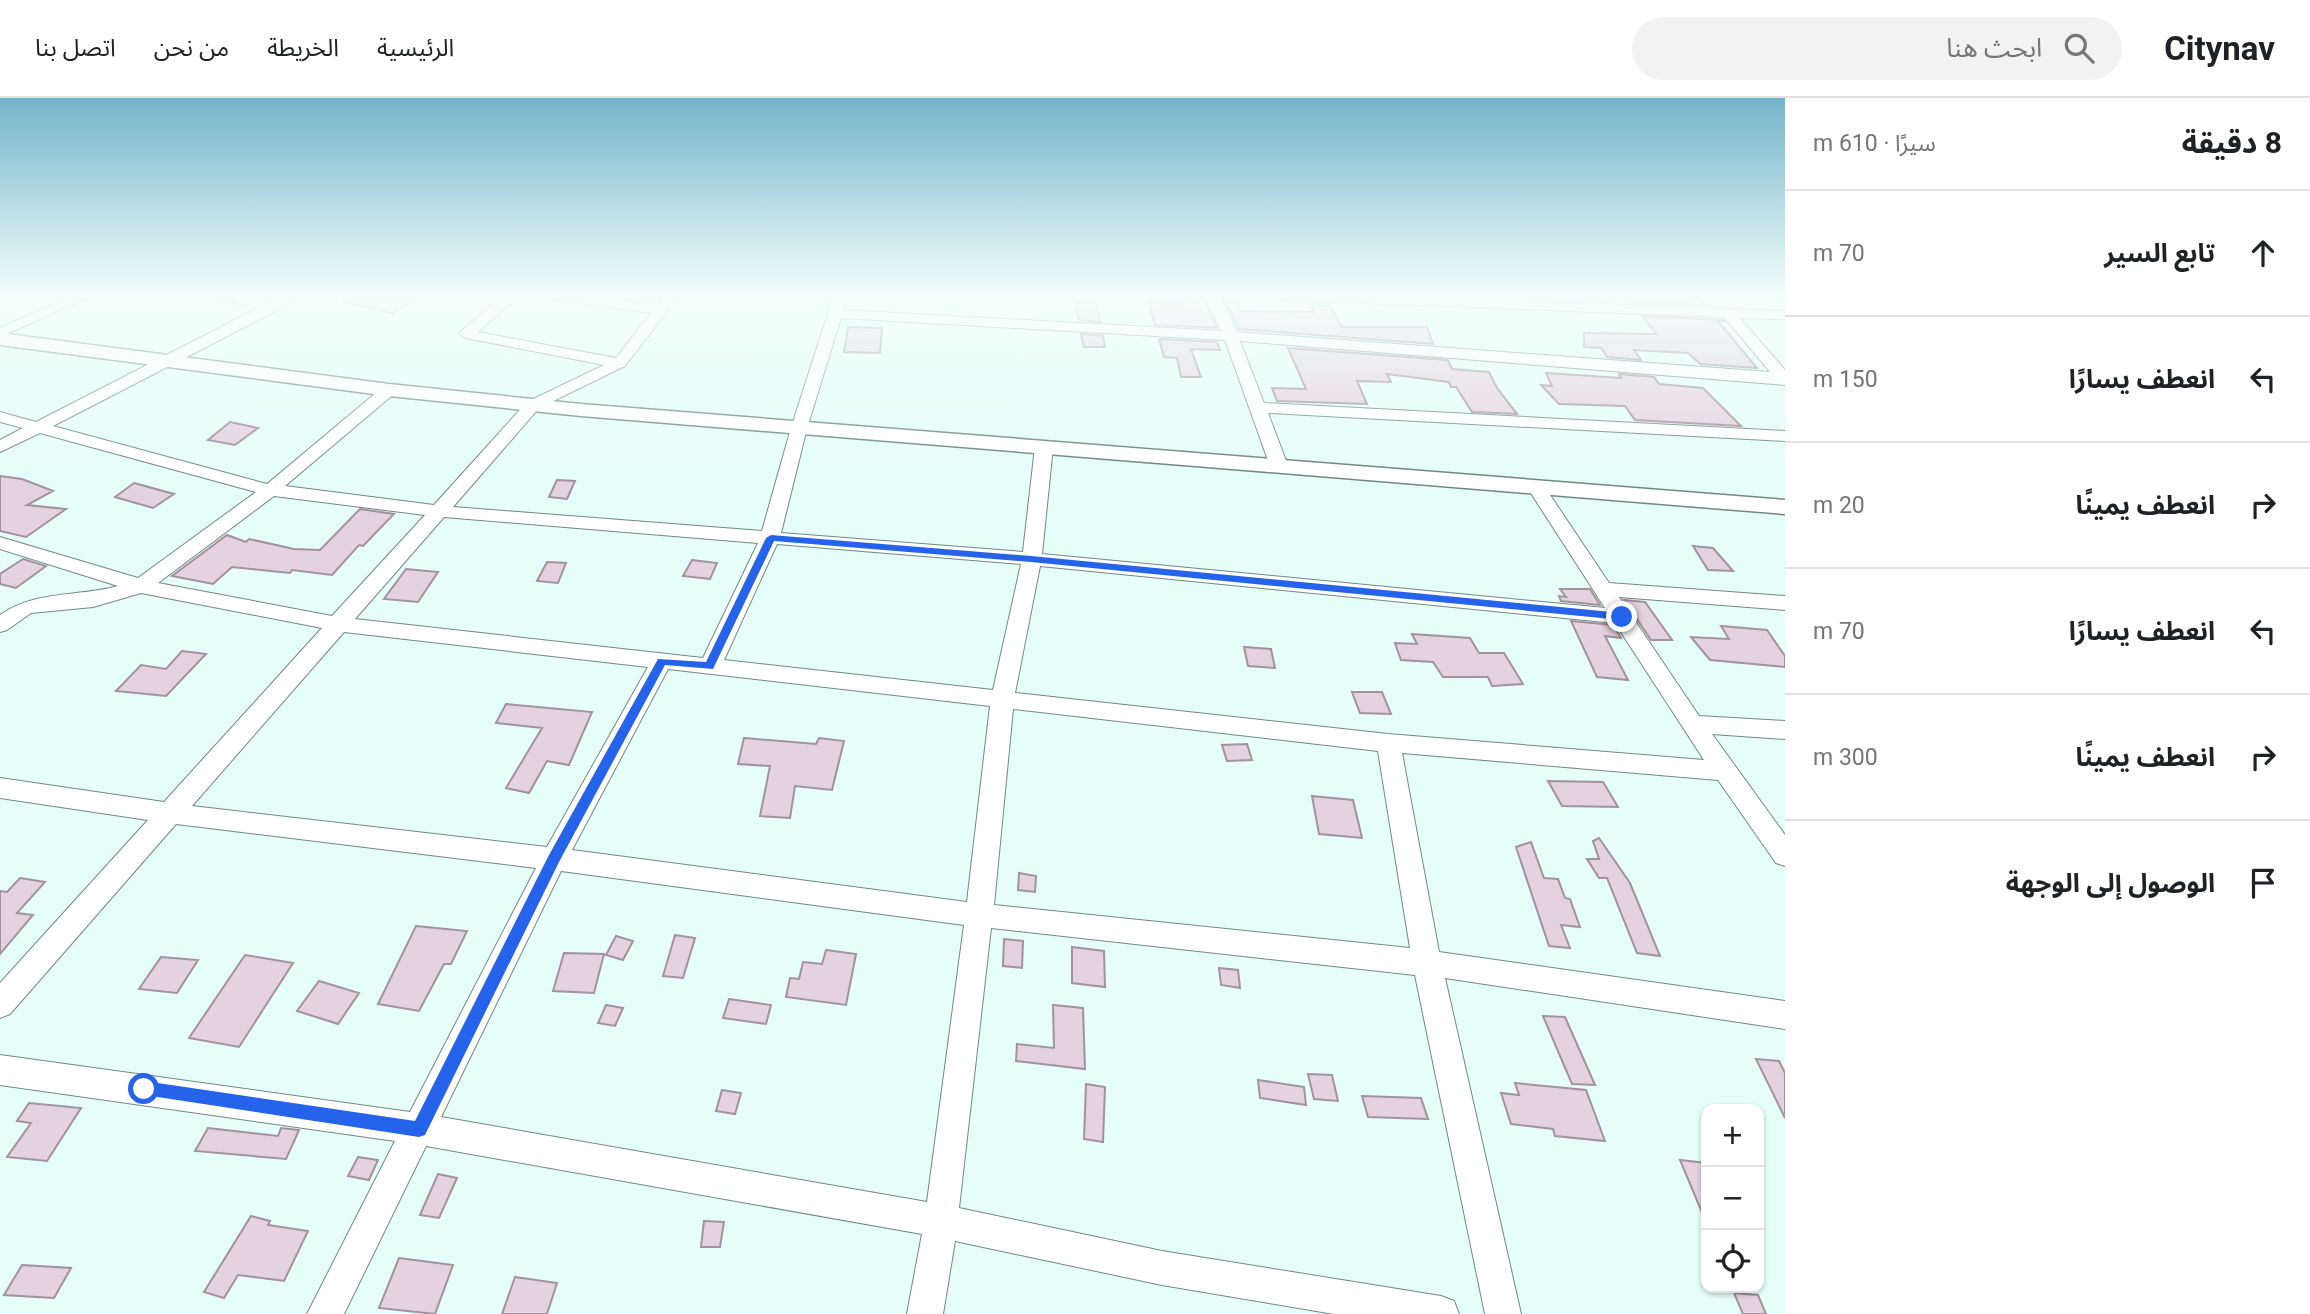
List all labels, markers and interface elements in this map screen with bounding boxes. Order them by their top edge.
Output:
search box [1632,17,2122,80]
icon: search [2060,29,2098,67]
text: Citynav [2164,29,2275,68]
text: ابحث هنا [1946,33,2042,63]
text: اتصل بنا [35,34,116,62]
text: من نحن [154,34,229,62]
text: الخريطة [267,34,339,62]
text: الرئيسية [377,34,454,62]
text: 8 دقيقة [2182,125,2282,160]
text: سيرًا · 610 m [1813,130,1936,157]
icon: ahead [2244,234,2282,272]
text: تابع السير [2104,238,2215,268]
text: 70 m [1813,240,1865,267]
icon: left [2244,360,2282,398]
text: انعطف يسارًا [2069,364,2215,394]
text: 150 m [1813,366,1878,393]
icon: right [2244,486,2282,524]
text: انعطف يمينًا [2076,490,2215,520]
text: 20 m [1813,492,1865,519]
route end [1606,601,1637,632]
icon: left [2244,612,2282,650]
text: انعطف يسارًا [2069,616,2215,646]
text: 70 m [1813,618,1865,645]
icon: right [2244,738,2282,776]
text: انعطف يمينًا [2076,742,2215,772]
text: 300 m [1813,744,1878,771]
icon: arrive [2244,864,2282,902]
text: الوصول إلى الوجهة [2006,868,2215,898]
route start [128,1073,159,1104]
map controls [1701,1104,1764,1293]
button: + [1701,1104,1764,1167]
button: − [1701,1167,1764,1230]
button: locate [1701,1230,1764,1293]

